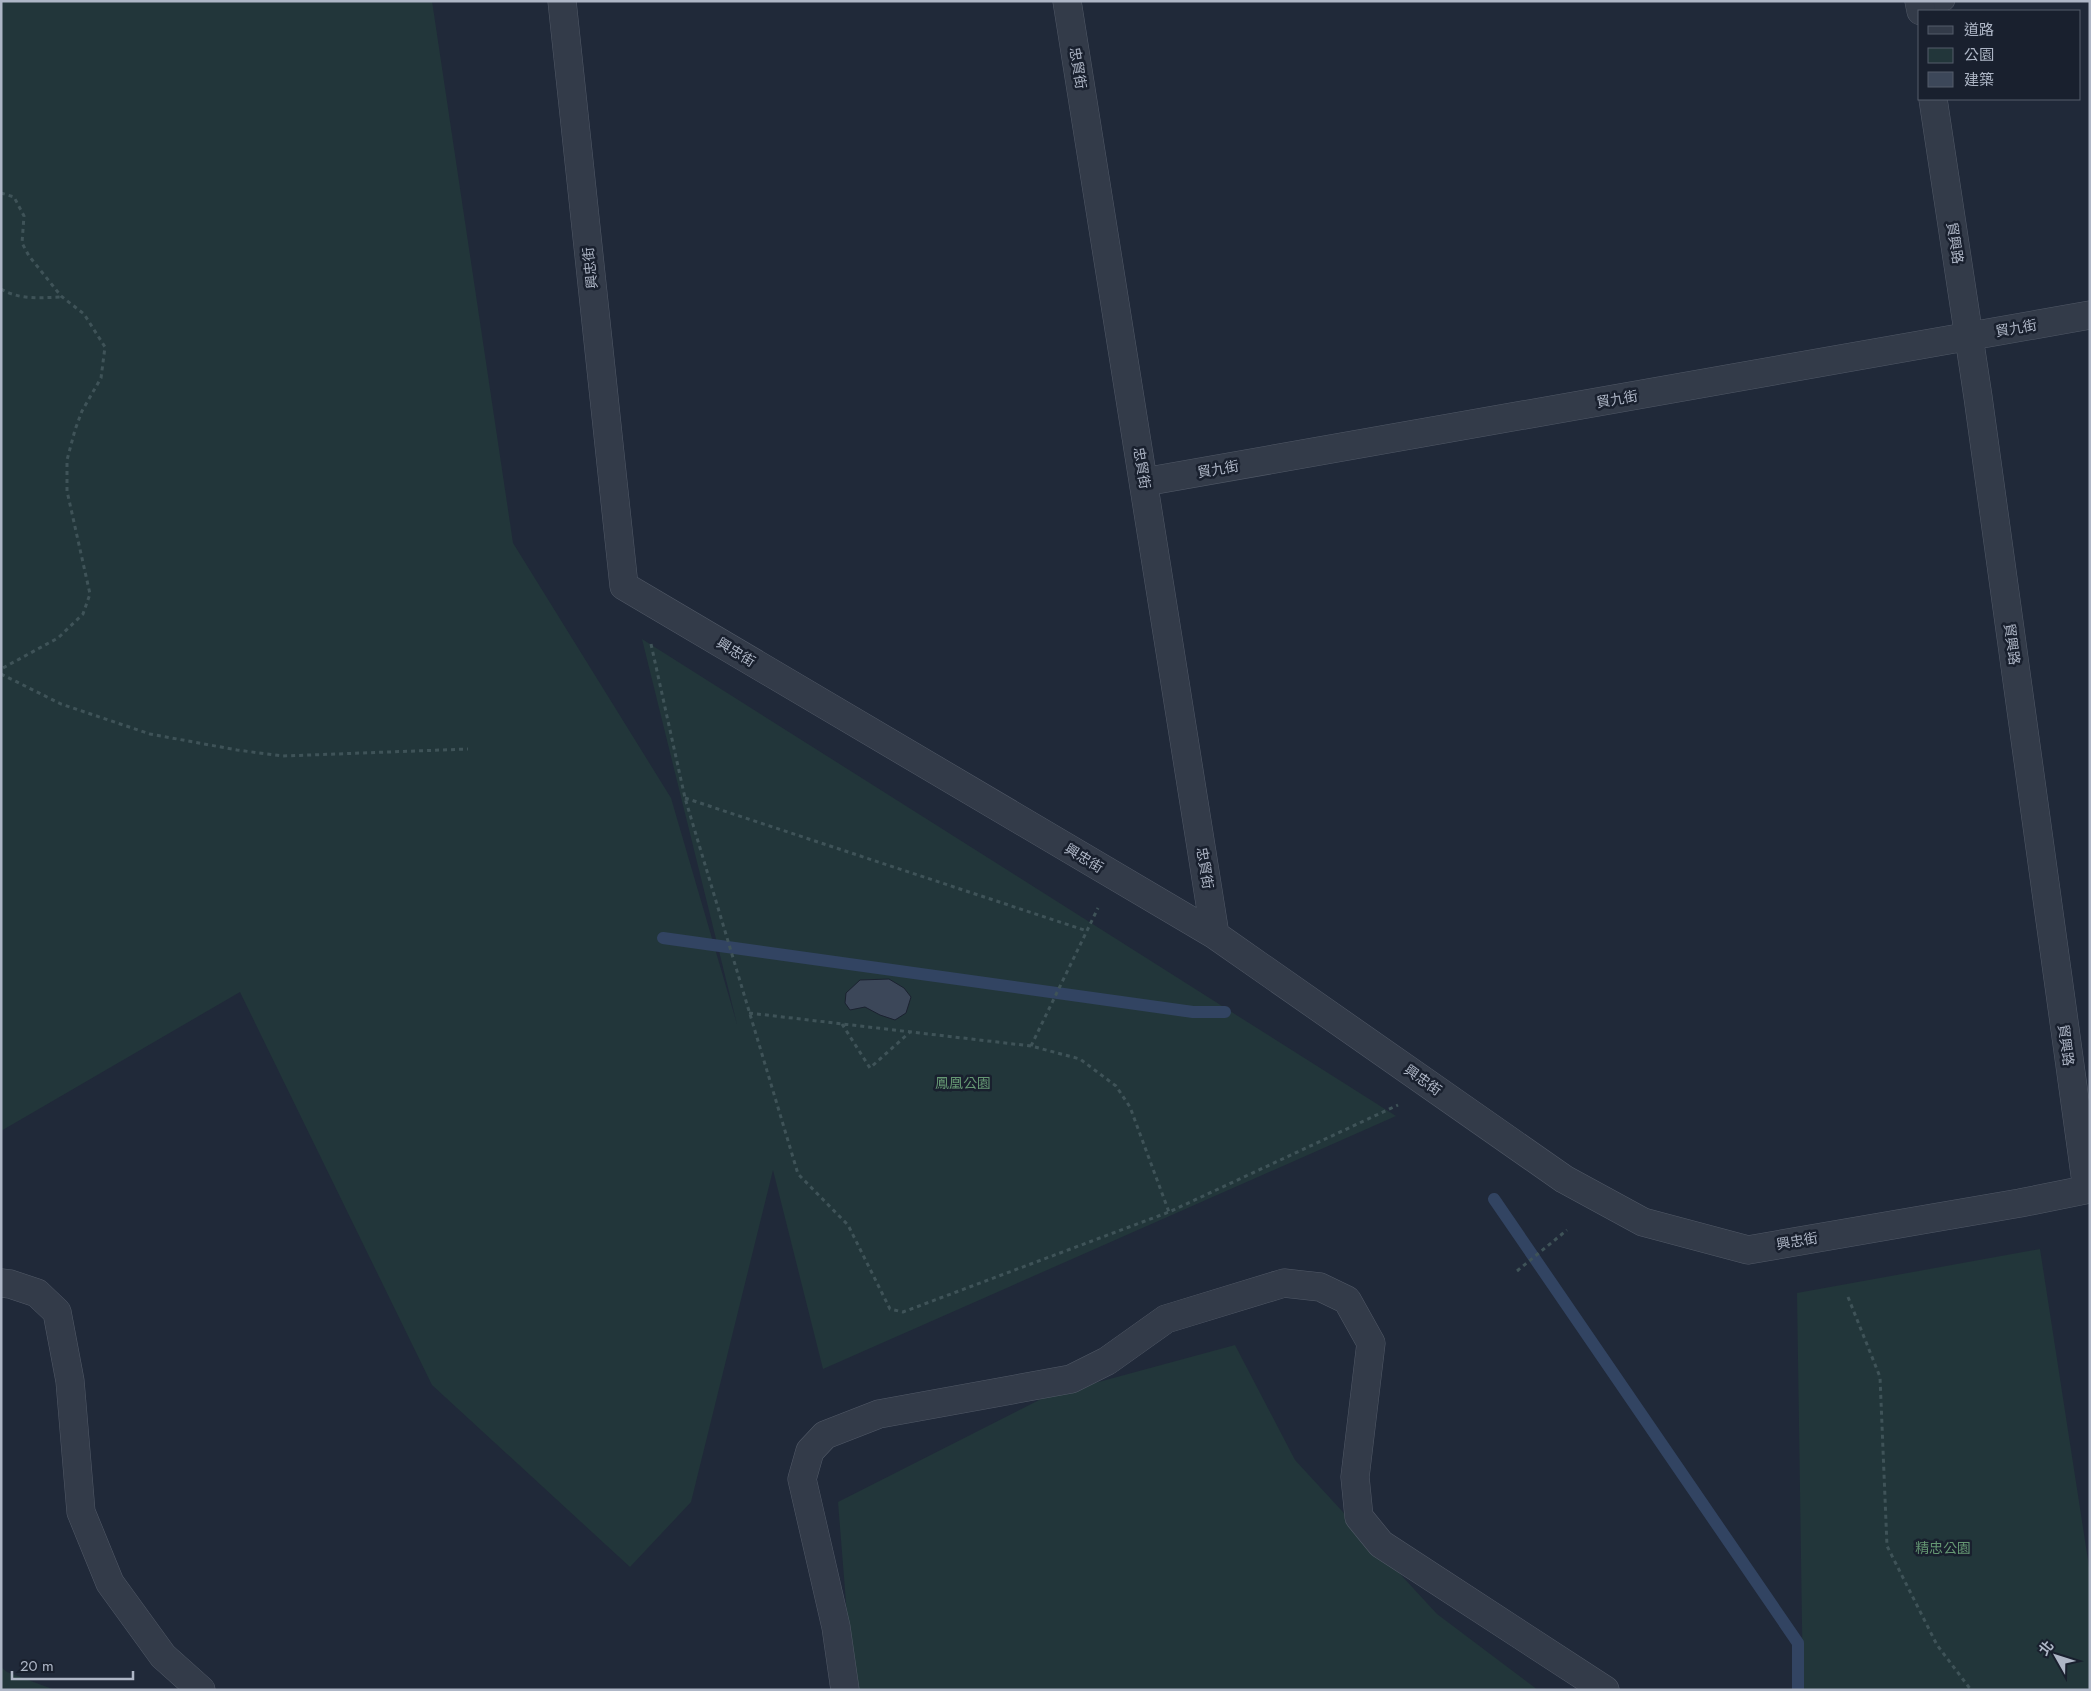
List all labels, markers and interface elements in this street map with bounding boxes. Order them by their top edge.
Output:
legend [1918,10,2081,100]
text: 道路 [1964,19,1994,41]
text: 公園 [1964,44,1994,66]
street label: 忠貿街 [1065,46,1091,90]
text: 建築 [1964,69,1994,91]
street label: 貿興路 [1942,221,1968,265]
street label: 興忠街 [578,246,602,290]
street label: 貿九街 [1994,315,2038,341]
street label: 貿九街 [1595,386,1639,412]
street label: 忠貿街 [1129,446,1155,490]
street label: 貿九街 [1196,456,1240,482]
street label: 貿興路 [1999,622,2025,666]
street label: 興忠街 [713,633,759,671]
street label: 興忠街 [1061,839,1107,877]
street label: 忠貿街 [1192,846,1218,890]
street label: 貿興路 [2053,1023,2079,1067]
street label: 興忠街 [1400,1060,1446,1100]
park label: 鳳凰公園 [935,1073,991,1093]
street label: 興忠街 [1775,1228,1819,1254]
park label: 精忠公園 [1915,1538,1971,1558]
north arrow [2031,1631,2081,1681]
text: 北 [2034,1636,2058,1660]
scale bar [12,1648,134,1680]
text: 20 m [20,1655,54,1677]

